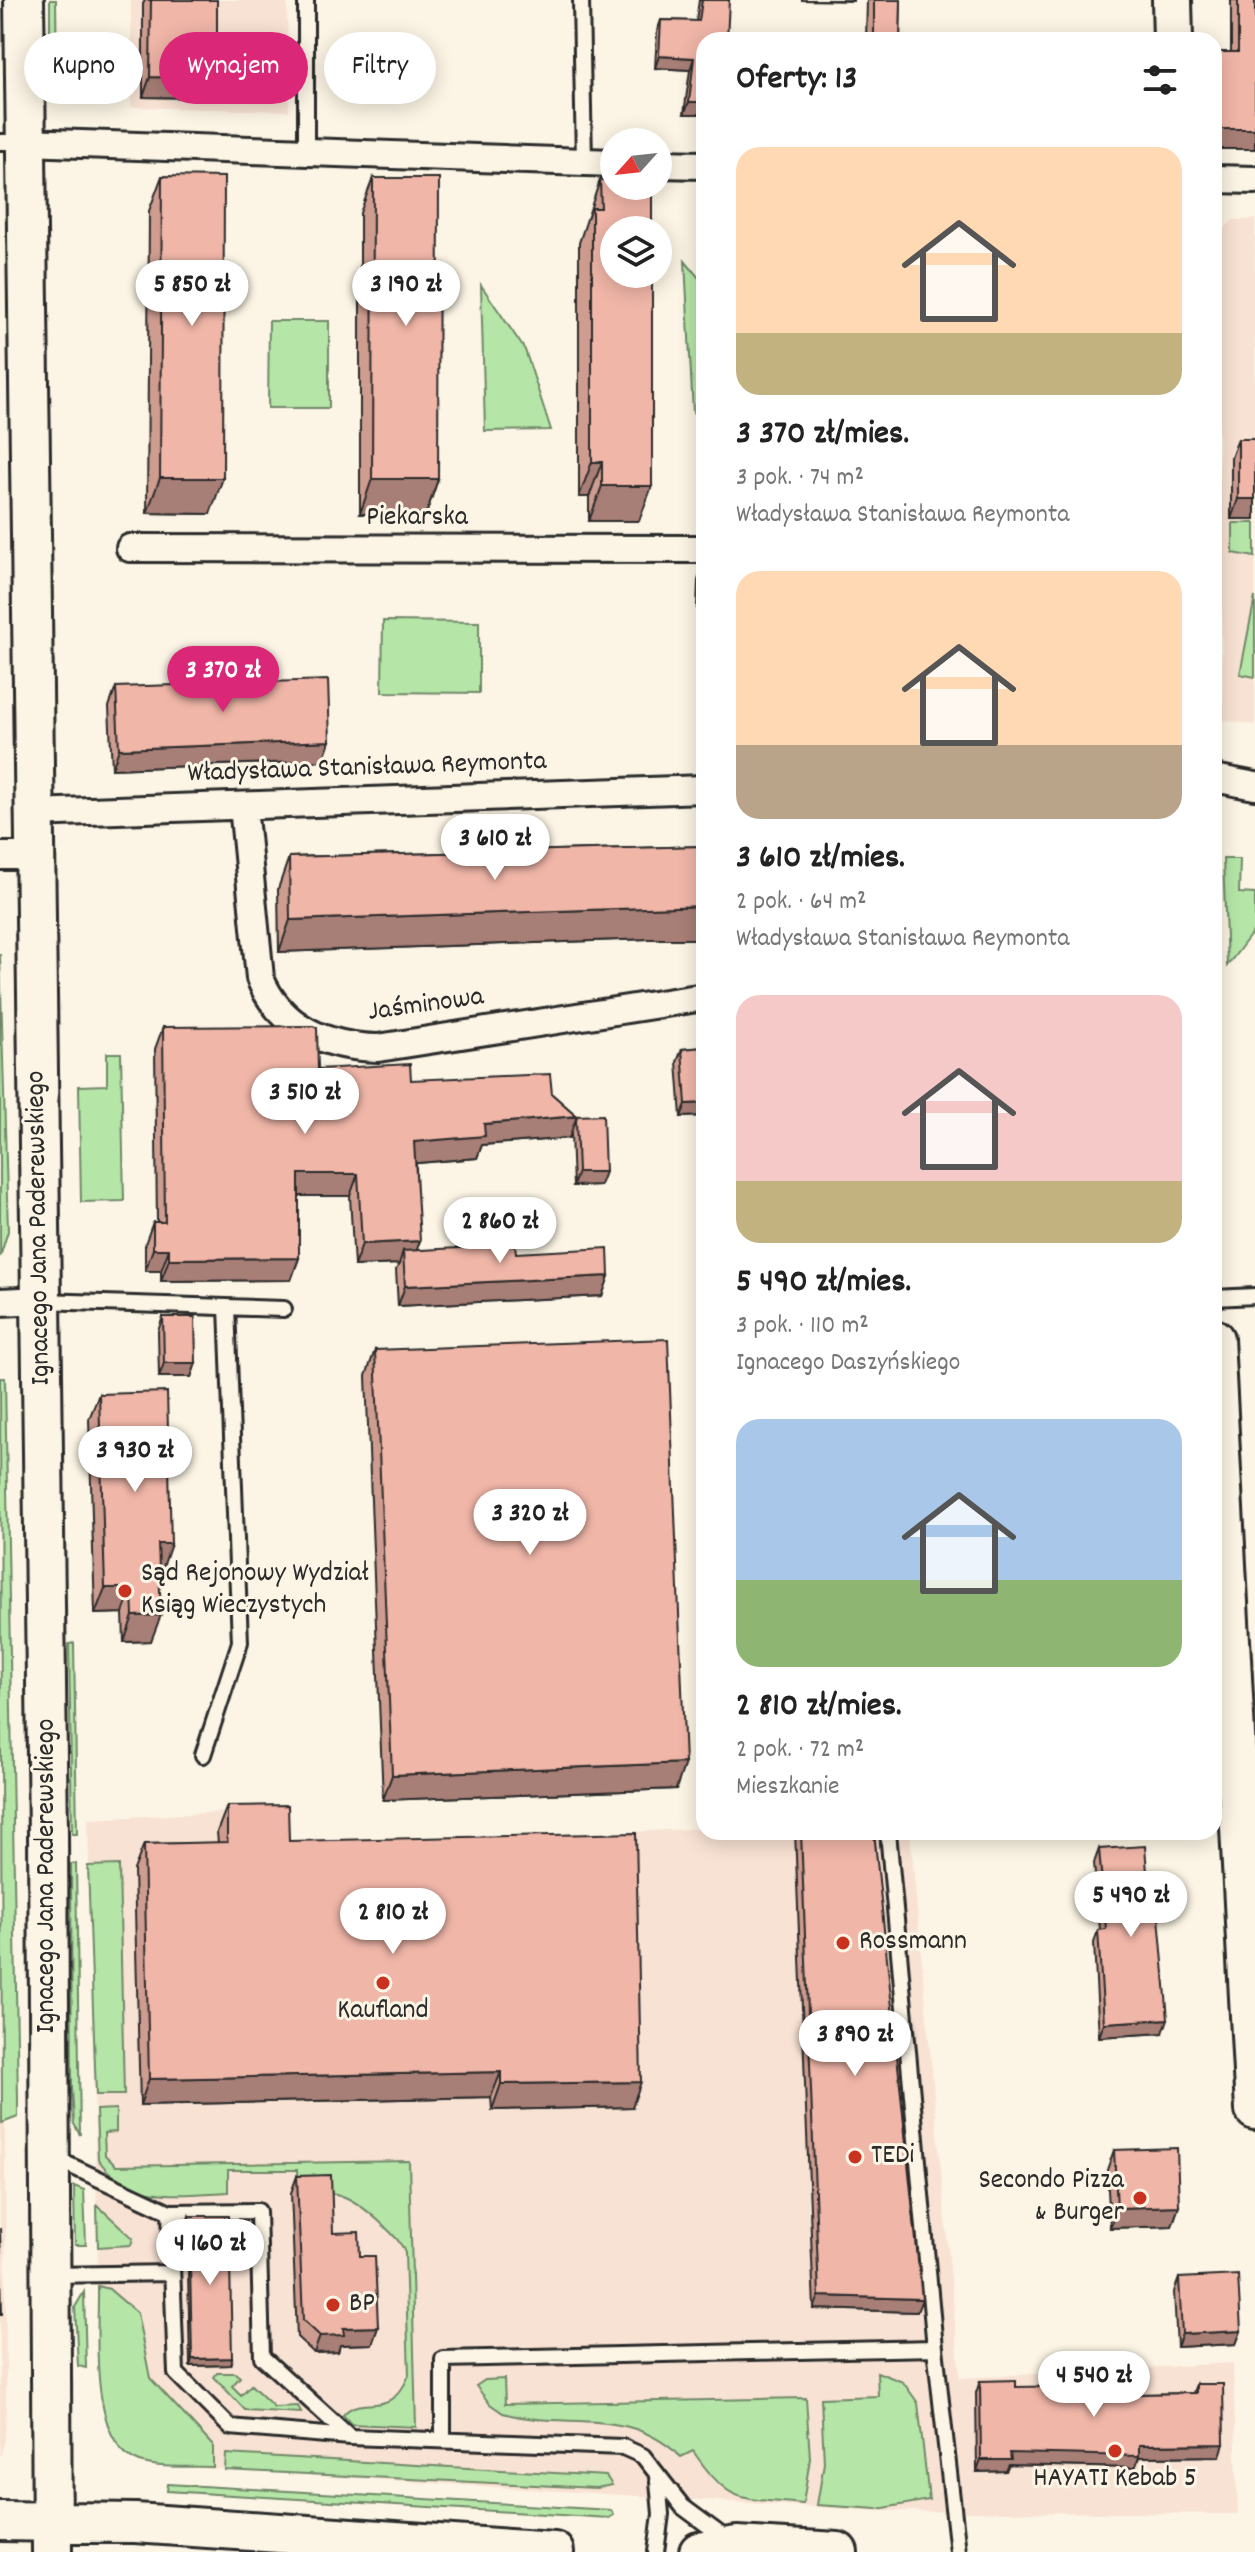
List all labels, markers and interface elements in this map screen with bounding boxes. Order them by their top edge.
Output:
chip: Kupno [24,32,143,104]
chip: Wynajem [159,32,308,104]
chip: Filtry [324,32,436,104]
text: Oferty: 13 [736,56,857,105]
icon: filters [1138,58,1182,102]
north arrow [600,128,672,200]
map controls [600,128,672,288]
icon: home [887,199,1031,343]
button: layers [600,216,672,288]
pin: 5 850 zł [109,260,275,328]
pin: 3 190 zł [323,260,489,328]
text: 5 850 zł [153,267,231,304]
text: 3 190 zł [370,267,442,304]
text: 3 370 zł/mies. [736,411,909,460]
text: 3 pok. · 74 m² [736,460,864,497]
text: Władysława Stanisława Reymonta [736,497,1070,534]
street label: Piekarska [366,499,469,539]
icon: home [887,623,1031,767]
pin: 3 370 zł [140,646,306,714]
text: 3 370 zł [185,653,261,690]
street label: Władysława Stanisława Reymonta [187,743,548,795]
pin: 3 610 zł [412,814,578,882]
text: 3 610 zł [459,821,531,858]
text: 3 610 zł/mies. [736,835,905,884]
text: 2 pok. · 64 m² [736,884,867,921]
text: Władysława Stanisława Reymonta [736,921,1070,958]
street label: Jaśminowa [366,978,487,1034]
icon: home [887,1047,1031,1191]
pin: 3 510 zł [222,1068,388,1136]
street label: Ignacego Jana Paderewskiego [17,1070,63,1386]
text: 3 510 zł [269,1075,341,1112]
pin: 2 860 zł [417,1197,583,1265]
text: 2 860 zł [461,1204,539,1241]
text: 5 490 zł/mies. [736,1259,911,1308]
text: 3 pok. · 110 m² [736,1308,869,1345]
text: Ignacego Daszyńskiego [736,1345,960,1382]
pin: 3 930 zł [52,1426,218,1494]
text: 3 930 zł [96,1433,174,1470]
icon: home [887,1471,1031,1615]
pin: 3 320 zł [447,1489,613,1557]
text: 3 320 zł [492,1496,569,1533]
place label: Sąd Rejonowy Wydział Ksiąg Wieczystych [141,1555,369,1627]
marker: Sąd Rejonowy Wydział Ksiąg Wieczystych [116,1582,134,1600]
text: 2 810 zł/mies. [736,1683,902,1732]
street label: Ignacego Jana Paderewskiego [28,1718,68,2034]
text: 2 pok. · 72 m² [736,1732,864,1769]
text: Mieszkanie [736,1769,839,1806]
pin: 5 490 zł [1048,1871,1214,1939]
text: 5 490 zł [1092,1878,1170,1915]
pin: 2 810 zł [310,1888,476,1956]
text: 2 810 zł [358,1895,428,1932]
place label: Rossmann [859,1923,967,1963]
marker: Rossmann [834,1934,852,1952]
marker: Kaufland [374,1974,392,1992]
place label: Kaufland [337,1992,429,2032]
pin: 3 890 zł [772,2010,938,2078]
text: 3 890 zł [817,2017,893,2054]
place label: TEDi [871,2137,914,2177]
marker: TEDi [846,2148,864,2166]
place label: Secondo Pizza & Burger [978,2162,1125,2234]
marker: Secondo Pizza & Burger [1131,2189,1149,2207]
pin: 4 160 zł [127,2219,293,2287]
text: 4 160 zł [174,2226,246,2263]
place label: BP [349,2285,375,2325]
marker: BP [324,2296,342,2314]
pin: 4 540 zł [1011,2351,1177,2419]
text: 4 540 zł [1056,2358,1132,2395]
marker: HAYATI Kebab 5 [1106,2442,1124,2460]
place label: HAYATI Kebab 5 [1033,2460,1197,2500]

